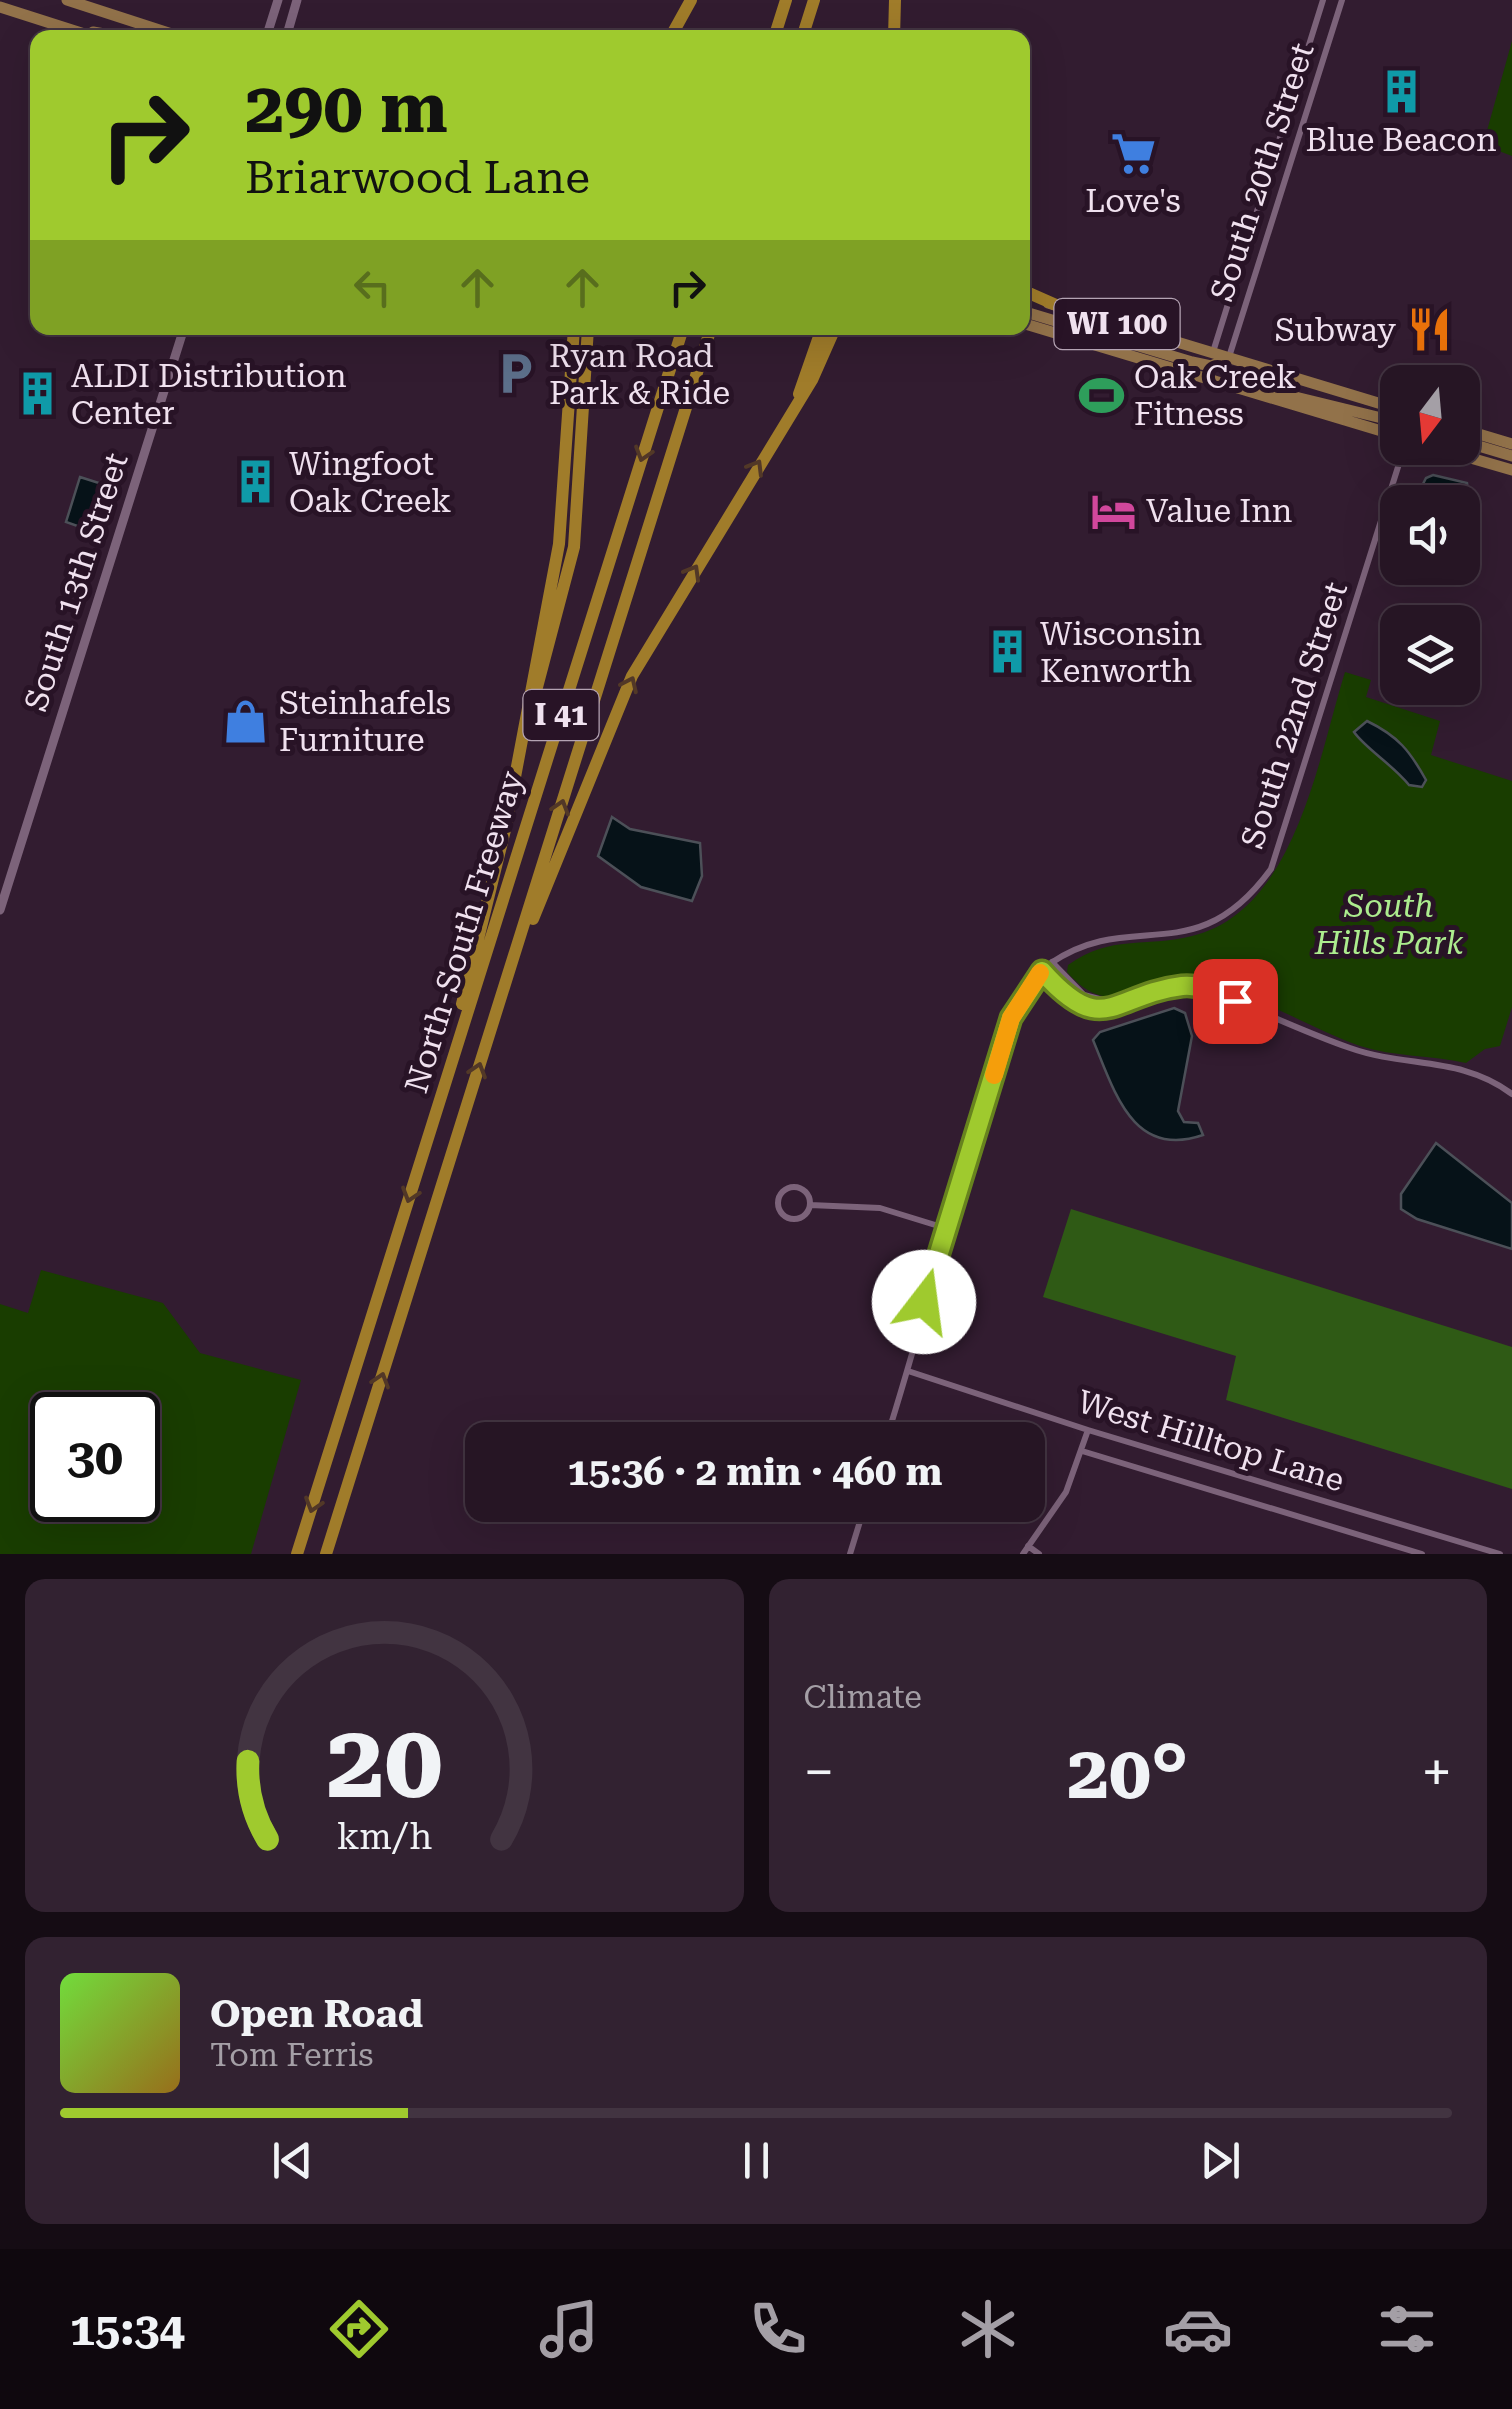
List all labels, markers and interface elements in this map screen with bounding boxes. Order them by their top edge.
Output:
street label: South 20th Street [1202,38,1322,306]
text: 290 m [245,67,448,149]
building icon: Blue Beacon [1377,68,1425,116]
icon: right [80,70,210,200]
place label: Blue Beacon [1305,121,1497,159]
supermarket icon: Love's [1109,129,1157,177]
text: Briarwood Lane [245,151,590,204]
place label: Love's [1085,182,1181,220]
icon: left [345,260,400,315]
icon: ahead [450,260,505,315]
icon: ahead [555,260,610,315]
icon: right [660,260,715,315]
road number: WI 100 [1054,299,1180,349]
restaurant icon: Subway [1405,306,1453,354]
place label: Subway [1275,311,1396,349]
place label: Ryan Road Park & Ride [549,337,730,412]
parking icon: Ryan Road Park & Ride [492,350,540,398]
place label: ALDI Distribution Center [71,357,347,432]
place label: Oak Creek Fitness [1134,358,1296,433]
north arrow [1380,365,1480,465]
map controls [1380,365,1480,705]
building icon: ALDI Distribution Center [14,370,62,418]
sports icon: Oak Creek Fitness [1077,371,1125,419]
place label: Wingfoot Oak Creek [289,445,451,520]
one-way arrow [634,445,655,462]
street label: South 13th Street [16,448,136,716]
building icon: Wingfoot Oak Creek [232,458,280,506]
one-way arrow [744,460,763,478]
button: sound [1380,485,1480,585]
hotel icon: Value Inn [1089,487,1137,535]
place label: Value Inn [1146,492,1292,530]
one-way arrow [680,564,700,582]
street label: South 22nd Street [1233,577,1355,853]
button: layers [1380,605,1480,705]
place label: Wisconsin Kenworth [1040,615,1202,690]
building icon: Wisconsin Kenworth [983,628,1031,676]
one-way arrow [617,676,637,694]
place label: Steinhafels Furniture [279,684,451,759]
road number: I 41 [524,690,598,740]
shop icon: Steinhafels Furniture [222,697,270,745]
street label: North-South Freeway [397,767,531,1097]
one-way arrow [549,799,569,816]
park label: South Hills Park [1314,887,1464,962]
pin [1193,959,1278,1044]
icon: arrive [1208,974,1263,1029]
one-way arrow [466,1062,487,1079]
one-way arrow [401,1186,422,1203]
position arrow [872,1250,976,1354]
one-way arrow [369,1372,389,1389]
street label: West Hilltop Lane [1073,1382,1349,1500]
speed limit sign: 30 [30,1392,160,1522]
text: 15:36 · 2 min · 460 m [568,1450,942,1494]
one-way arrow [304,1496,324,1513]
text: Climate [804,1678,922,1716]
text: 20 [326,1701,442,1822]
text: 20° [1067,1728,1188,1816]
text: − [804,1740,834,1804]
text: + [1421,1740,1452,1804]
text: km/h [336,1816,432,1858]
text: Open Road [210,1992,423,2036]
text: Tom Ferris [210,2036,373,2074]
icon: previous [265,2133,320,2188]
icon: pause [729,2133,784,2188]
icon: next [1193,2133,1248,2188]
icon: directions [324,2294,394,2364]
icon: music [534,2294,604,2364]
icon: phone [743,2294,813,2364]
icon: climate [953,2294,1023,2364]
icon: car [1163,2294,1233,2364]
icon: filters [1372,2294,1442,2364]
text: 15:34 [70,2303,185,2356]

